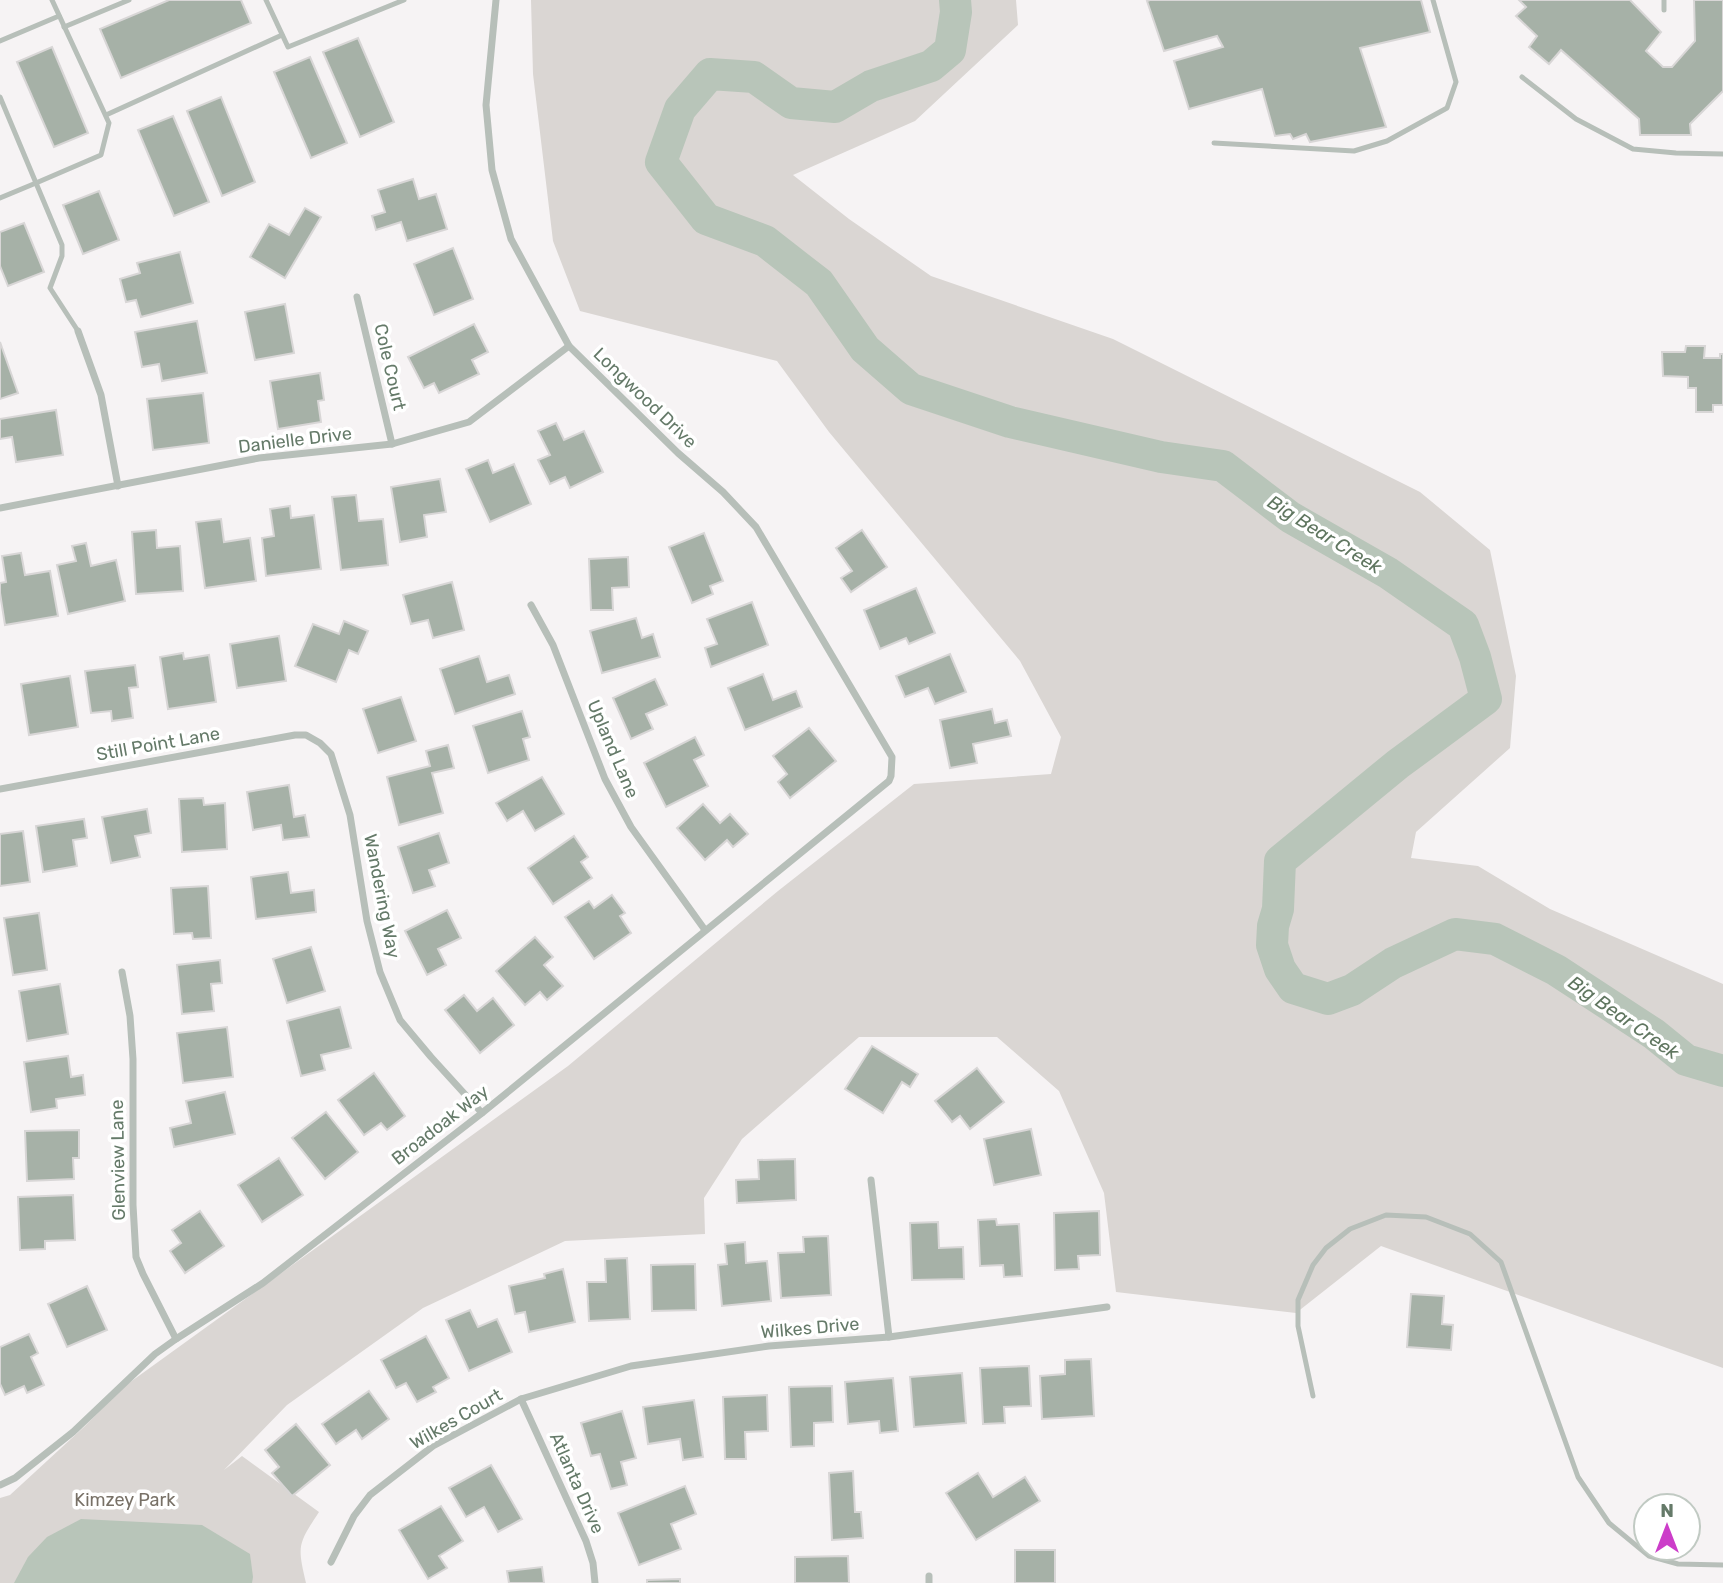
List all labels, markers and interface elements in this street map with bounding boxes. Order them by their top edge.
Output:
street label: Cole Court [369,322,411,412]
street label: Longwood Drive [589,343,701,453]
street label: Danielle Drive [237,422,353,458]
water label: Big Bear Creek [1263,490,1386,579]
street label: Upland Lane [582,696,644,802]
street label: Still Point Lane [94,722,222,766]
street label: Wandering Way [359,832,405,960]
water label: Big Bear Creek [1564,971,1684,1064]
street label: Broadoak Way [387,1080,493,1170]
street label: Glenview Lane [106,1099,130,1221]
street label: Wilkes Drive [760,1313,860,1343]
street label: Wilkes Court [406,1384,506,1454]
street label: Atlanta Drive [545,1429,609,1537]
park label: Kimzey Park [74,1489,176,1511]
north arrow [1632,1492,1702,1562]
text: N [1660,1499,1674,1522]

